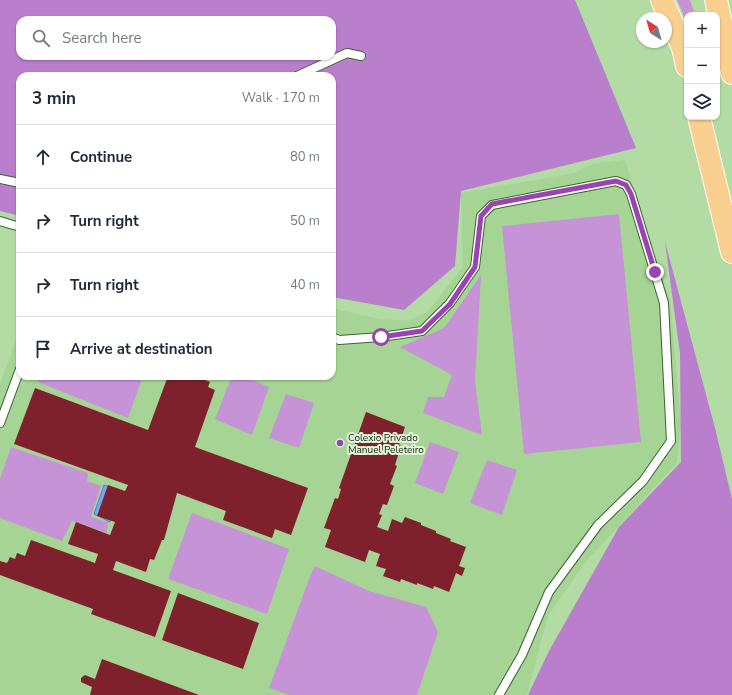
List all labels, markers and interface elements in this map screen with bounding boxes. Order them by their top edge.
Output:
north arrow [636,12,672,48]
map controls [684,12,720,120]
button: + [684,12,720,48]
search box [16,16,336,60]
icon: search [30,27,52,49]
text: Search here [62,28,142,48]
button: − [684,48,720,84]
button: layers [684,84,720,120]
text: 3 min [32,87,76,110]
text: Walk · 170 m [242,89,320,107]
icon: ahead [32,146,54,168]
text: Continue [70,147,132,167]
text: 80 m [290,148,320,166]
icon: right [32,210,54,232]
text: Turn right [70,211,139,231]
text: 50 m [290,212,320,230]
route end [646,263,664,281]
icon: right [32,274,54,296]
text: Turn right [70,275,139,295]
text: 40 m [290,276,320,294]
route start [372,328,390,346]
icon: arrive [32,338,54,360]
text: Arrive at destination [70,339,213,359]
place label: Colexio Privado Manuel Peleteiro [348,431,424,457]
marker: Colexio Privado Manuel Peleteiro [335,438,345,448]

